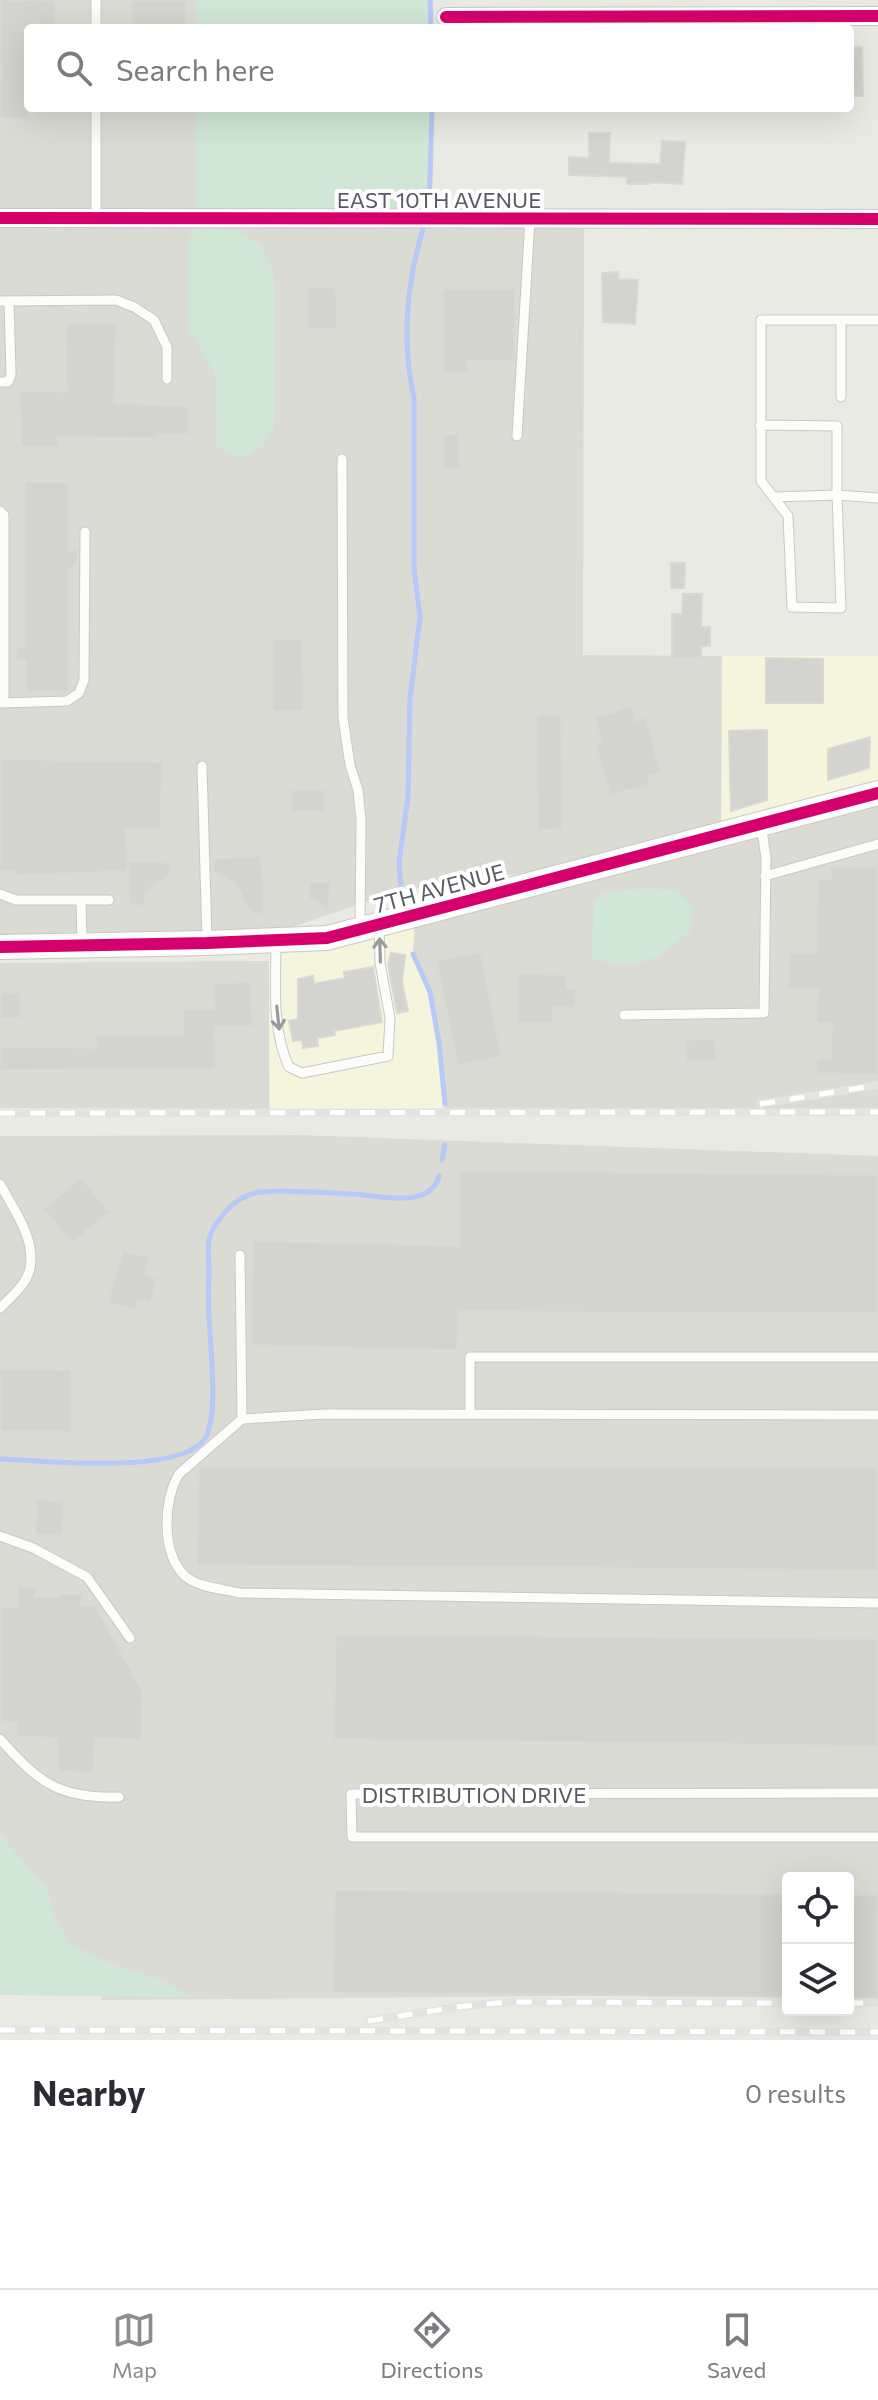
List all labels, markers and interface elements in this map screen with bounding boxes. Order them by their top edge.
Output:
search box [24,24,854,112]
icon: search [52,46,96,90]
text: Search here [116,50,275,87]
street label: EAST 10TH AVENUE [337,186,541,213]
street label: 7TH AVENUE [371,858,507,918]
one-way arrow [372,937,387,964]
one-way arrow [270,1004,285,1031]
street label: DISTRIBUTION DRIVE [362,1781,586,1808]
map controls [782,1872,854,2016]
button: locate [782,1872,854,1944]
button: layers [782,1944,854,2016]
text: Nearby [32,2071,146,2113]
text: 0 results [745,2077,846,2108]
tab: Map [112,2308,157,2383]
tab: Directions [380,2308,484,2383]
tab: Saved [707,2308,766,2383]

